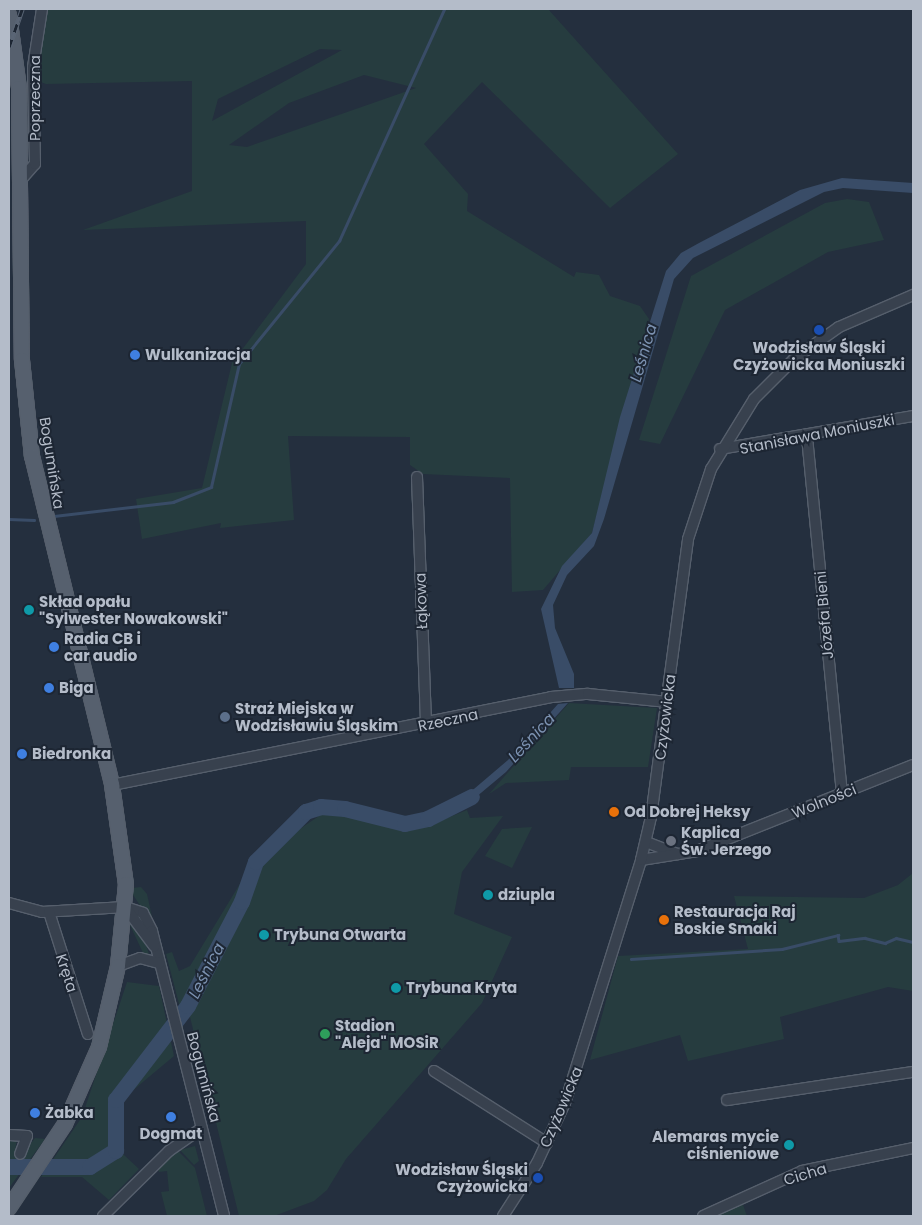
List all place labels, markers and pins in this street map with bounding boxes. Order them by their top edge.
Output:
marker: Wodzisław Śląski Czyżowicka Moniuszki [813,324,825,336]
place label: Wodzisław Śląski Czyżowicka Moniuszki [733,338,905,373]
place label: Wulkanizacja [145,346,251,364]
marker: Wulkanizacja [129,349,141,361]
place label: Skład opału "Sylwester Nowakowski" [39,592,228,627]
marker: Skład opału "Sylwester Nowakowski" [23,604,35,616]
place label: Radia CB i car audio [64,629,141,664]
marker: Radia CB i car audio [48,641,60,653]
place label: Biga [59,679,94,697]
marker: Biga [43,682,55,694]
place label: Straż Miejska w Wodzisławiu Śląskim [235,699,398,734]
marker: Straż Miejska w Wodzisławiu Śląskim [219,711,231,723]
place label: Biedronka [32,745,111,763]
marker: Biedronka [16,748,28,760]
place label: Od Dobrej Heksy [624,803,750,821]
marker: Od Dobrej Heksy [608,806,620,818]
place label: Kaplica Św. Jerzego [681,823,771,858]
marker: Kaplica Św. Jerzego [665,835,677,847]
place label: dziupla [498,886,555,904]
marker: dziupla [482,889,494,901]
place label: Restauracja Raj Boskie Smaki [674,902,796,937]
marker: Restauracja Raj Boskie Smaki [658,914,670,926]
place label: Trybuna Otwarta [274,926,406,944]
marker: Trybuna Otwarta [258,929,270,941]
place label: Trybuna Kryta [406,979,517,997]
marker: Trybuna Kryta [390,982,402,994]
place label: Stadion "Aleja" MOSiR [335,1016,439,1051]
marker: Stadion "Aleja" MOSiR [319,1028,331,1040]
place label: Żabka [45,1104,94,1122]
marker: Żabka [29,1107,41,1119]
marker: Dogmat [165,1111,177,1123]
place label: Dogmat [140,1125,202,1143]
place label: Alemaras mycie ciśnieniowe [652,1127,779,1162]
marker: Alemaras mycie ciśnieniowe [783,1139,795,1151]
place label: Wodzisław Śląski Czyżowicka [395,1160,528,1195]
marker: Wodzisław Śląski Czyżowicka [532,1172,544,1184]

